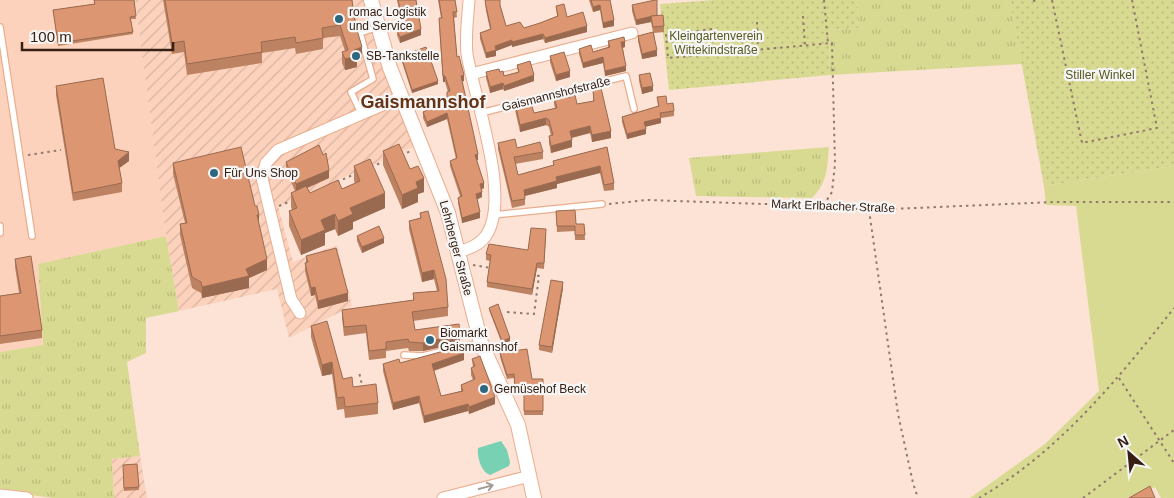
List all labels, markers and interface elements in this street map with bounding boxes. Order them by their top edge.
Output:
place label: romac Logistik und Service [349,5,427,33]
marker: romac Logistik und Service [333,13,345,25]
scale bar [22,20,174,52]
text: 100 m [30,28,72,45]
park label: Kleingartenverein Wittekindstraße [669,29,763,57]
place label: SB-Tankstelle [366,49,440,63]
marker: SB-Tankstelle [350,50,362,62]
park label: Stiller Winkel [1065,68,1135,82]
street label: Gaismannshofstraße [500,74,612,114]
district label: Gaismannshof [360,92,487,112]
place label: Für Uns Shop [224,166,298,180]
marker: Für Uns Shop [208,167,220,179]
street label: Markt Erlbacher Straße [771,197,896,215]
street label: Lehrberger Straße [437,199,476,297]
place label: Biomarkt Gaismannshof [440,326,518,354]
marker: Biomarkt Gaismannshof [424,334,436,346]
place label: Gemüsehof Beck [494,382,587,396]
marker: Gemüsehof Beck [478,383,490,395]
north arrow [1104,428,1154,478]
text: N [1115,432,1131,451]
one-way arrow [478,481,494,491]

